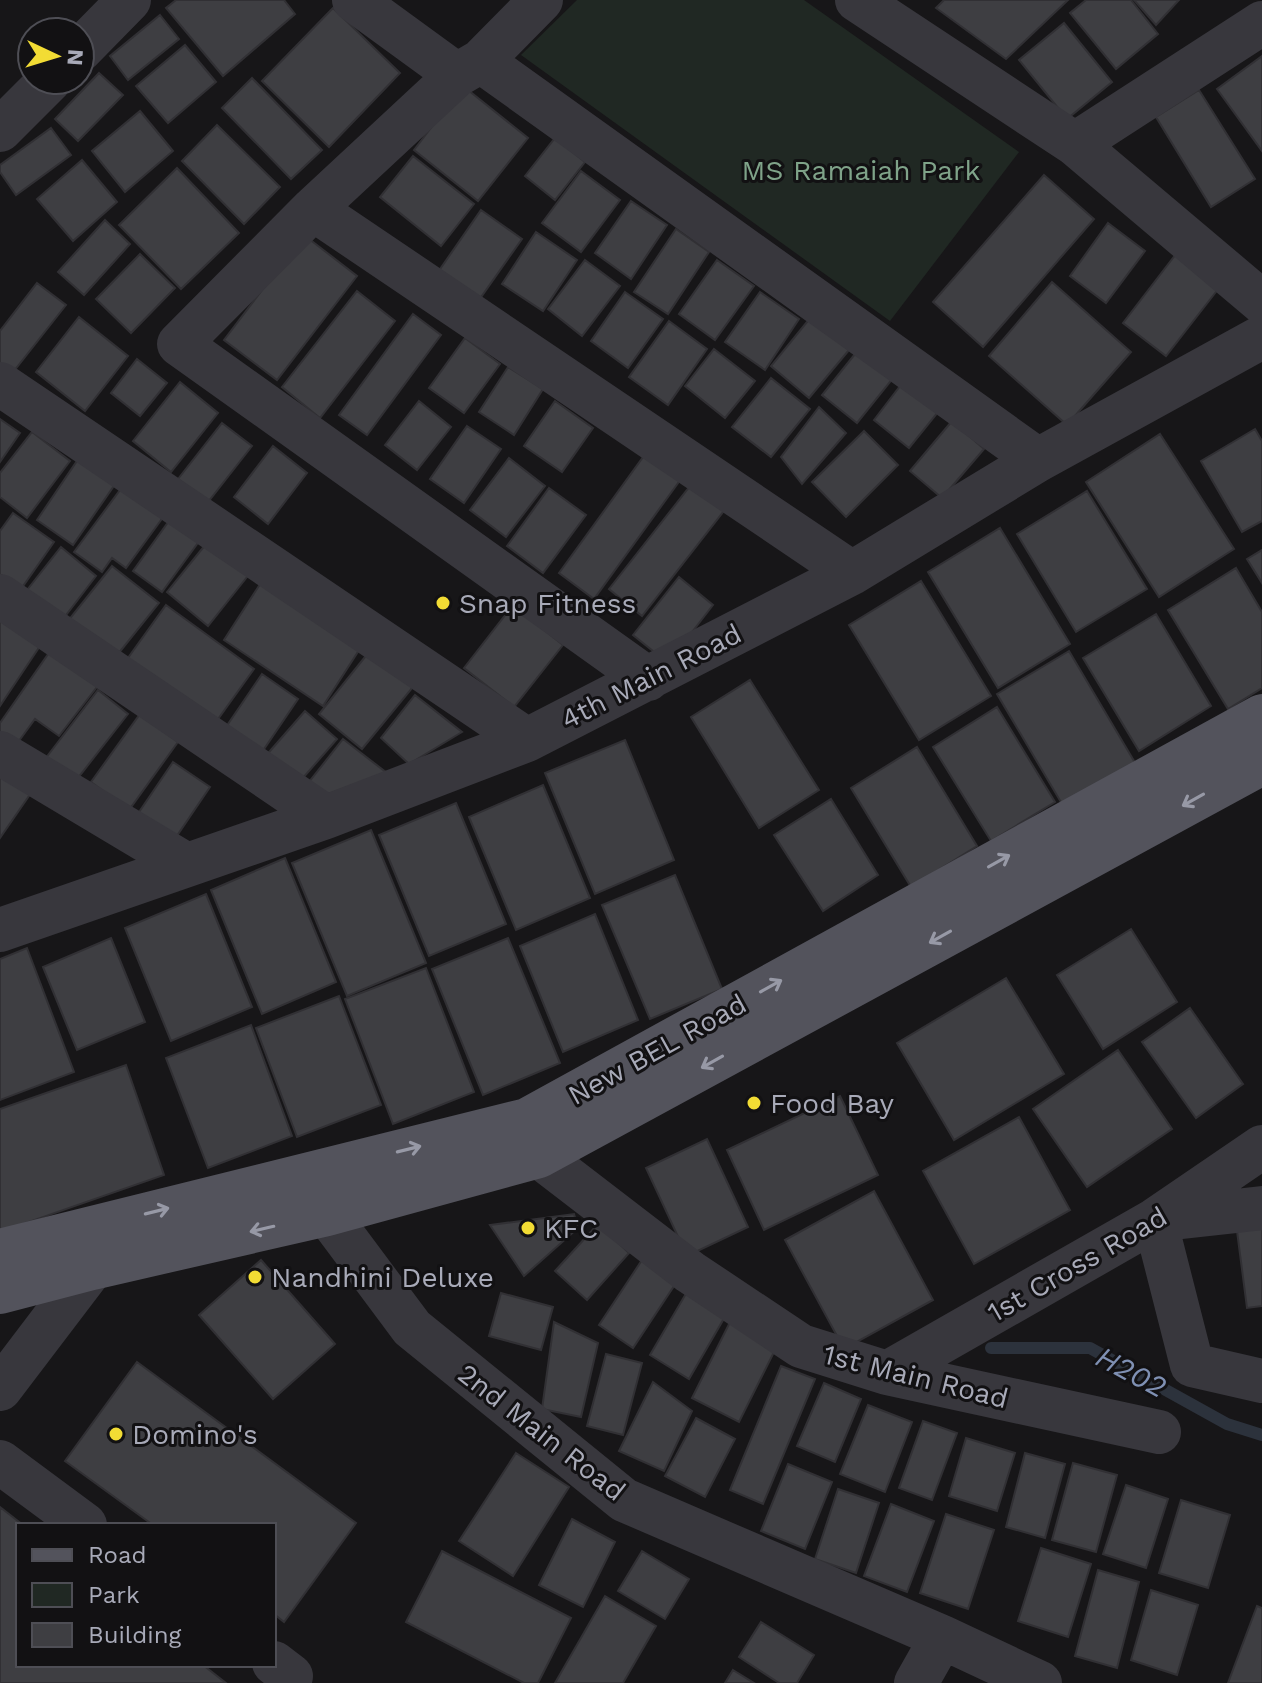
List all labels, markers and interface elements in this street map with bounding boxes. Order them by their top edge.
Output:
north arrow [16,16,96,96]
text: N [62,48,88,66]
park label: MS Ramaiah Park [742,154,981,187]
place label: Snap Fitness [459,587,636,620]
marker: Snap Fitness [434,594,452,612]
street label: 4th Main Road [556,617,747,736]
one-way arrow [1182,792,1206,808]
one-way arrow [987,852,1011,868]
one-way arrow [929,930,953,946]
one-way arrow [759,978,783,993]
street label: New BEL Road [562,987,752,1112]
one-way arrow [701,1054,724,1070]
place label: Food Bay [770,1087,895,1120]
marker: Food Bay [745,1094,763,1112]
one-way arrow [396,1141,422,1156]
street label: 1st Cross Road [982,1200,1173,1329]
one-way arrow [143,1202,169,1217]
place label: KFC [544,1212,598,1245]
marker: KFC [519,1219,537,1237]
one-way arrow [249,1222,275,1237]
place label: Nandhini Deluxe [271,1261,494,1294]
marker: Nandhini Deluxe [246,1268,264,1286]
street label: 1st Main Road [820,1338,1012,1415]
water label: H202 [1090,1339,1172,1404]
street label: 2nd Main Road [452,1357,632,1508]
place label: Domino's [132,1418,258,1451]
marker: Domino's [107,1425,125,1443]
legend [16,1523,276,1667]
text: Road [88,1541,147,1569]
text: Park [88,1581,140,1609]
text: Building [88,1621,181,1649]

